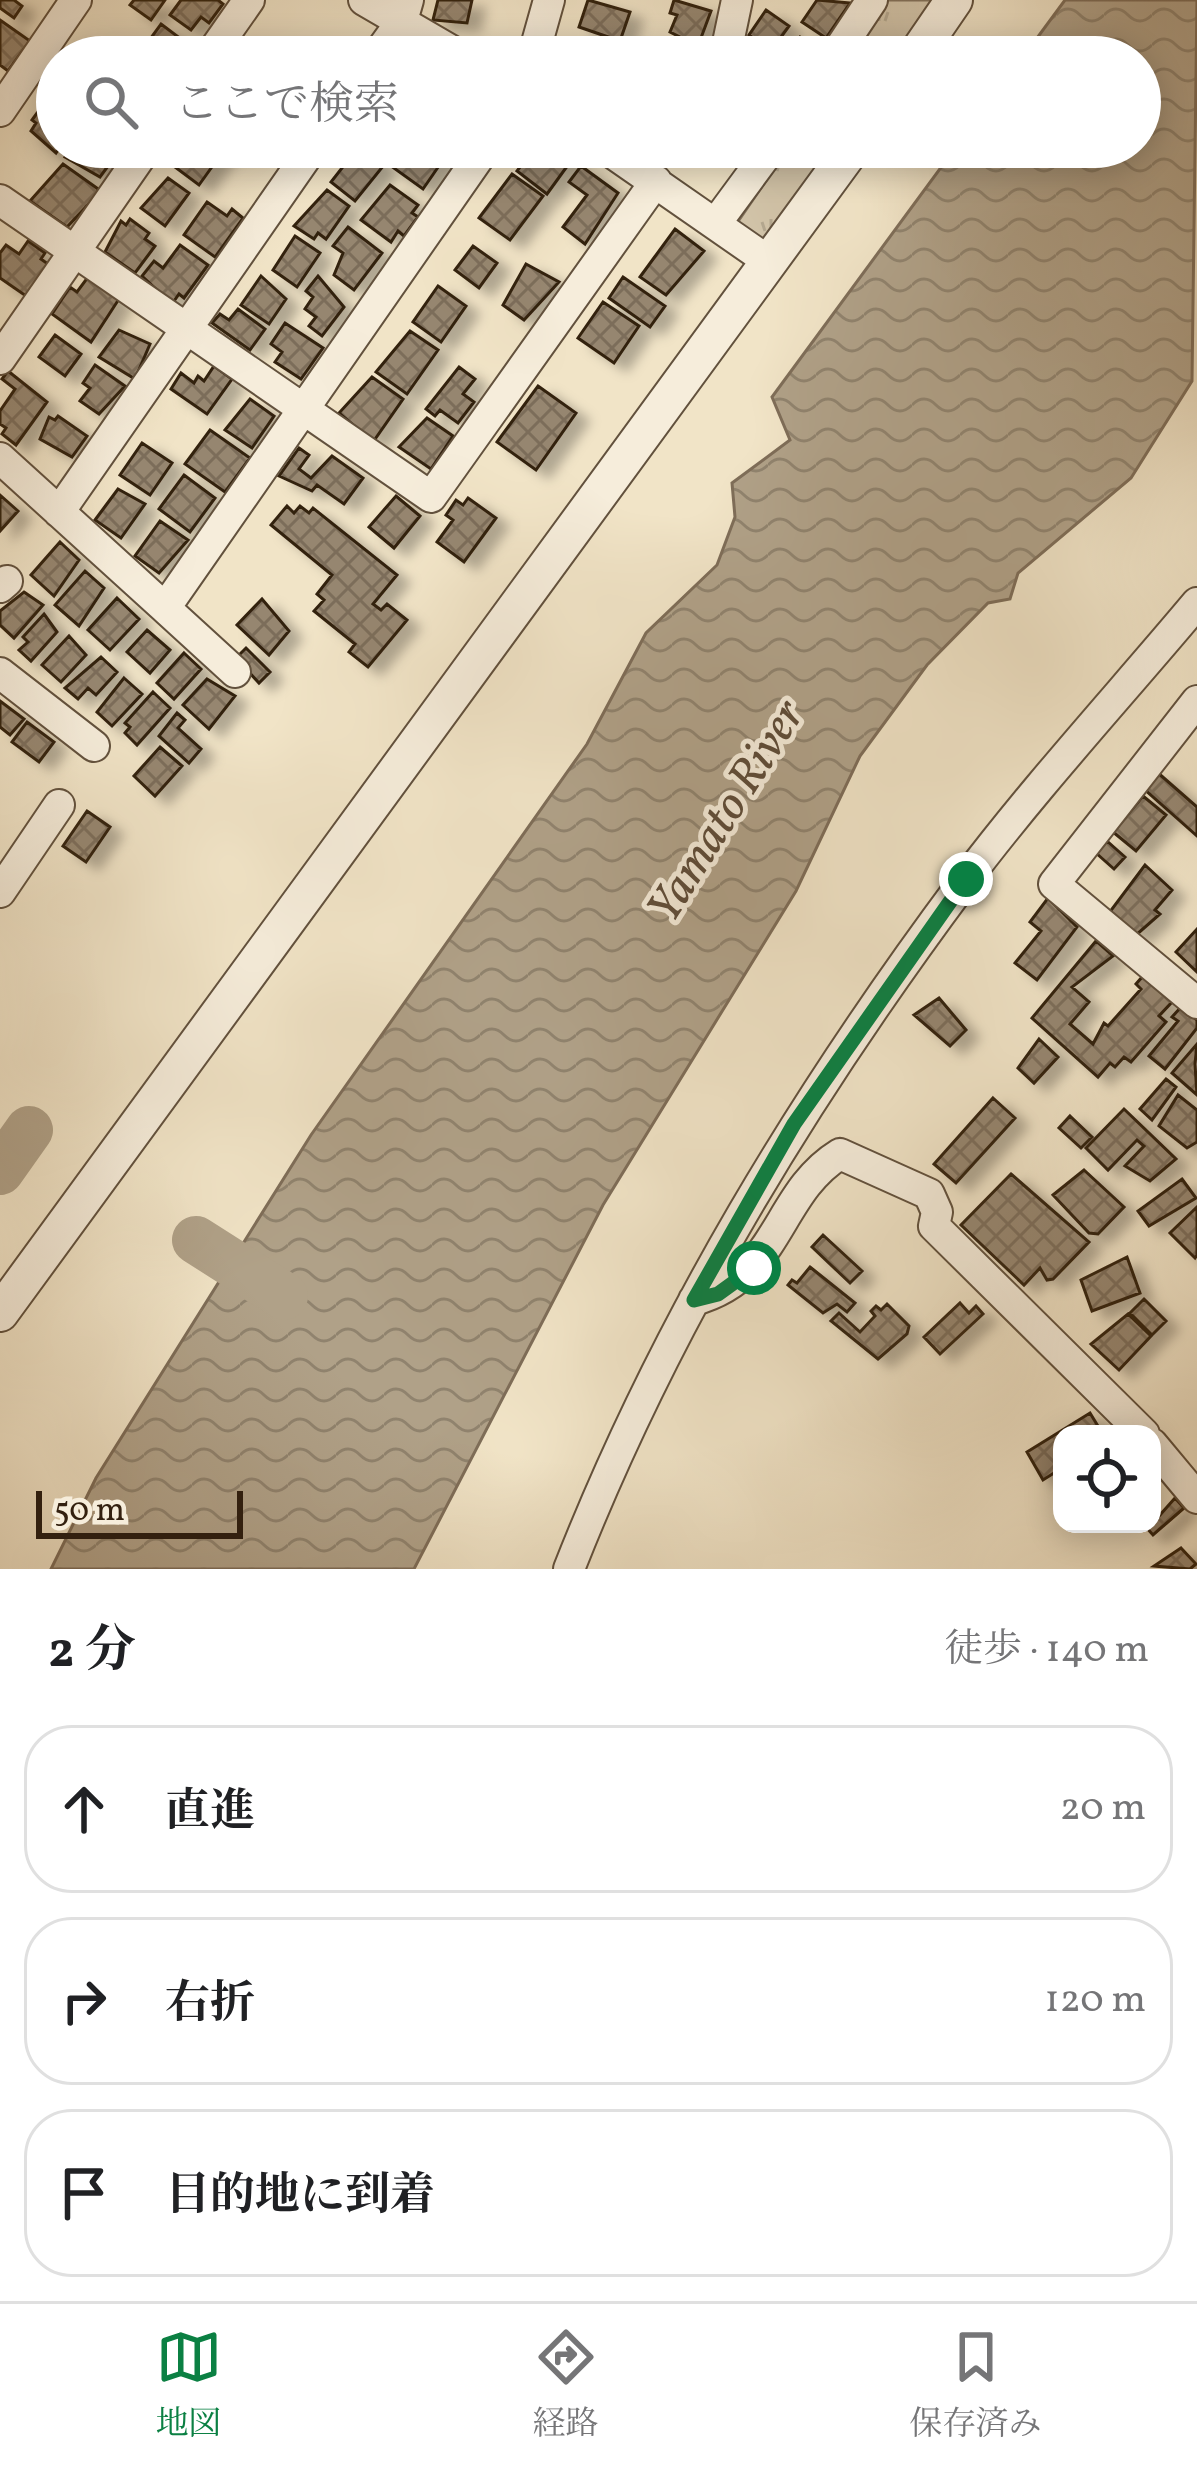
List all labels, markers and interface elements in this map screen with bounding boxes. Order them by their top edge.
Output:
search box [36,36,1161,168]
icon: search [78,69,144,135]
text: ここで検索 [174,75,399,138]
water label: Yamato River [632,687,824,937]
route end [939,852,993,906]
route start [727,1241,781,1295]
map controls [1053,1425,1161,1533]
button: locate [1053,1425,1161,1533]
scale bar [36,1485,243,1538]
text: 50 m [54,1489,125,1535]
text: 2 分 [48,1617,136,1688]
text: 徒歩 · 140 m [944,1624,1149,1678]
icon: ahead [51,1776,117,1842]
text: 直進 [165,1782,255,1845]
text: 20 m [1060,1782,1146,1836]
icon: right [51,1968,117,2034]
text: 右折 [165,1974,255,2037]
text: 120 m [1045,1974,1146,2028]
icon: arrive [51,2160,117,2226]
text: 目的地に到着 [165,2166,435,2229]
tab: 地図 [156,2324,222,2449]
tab: 経路 [533,2324,599,2449]
tab: 保存済み [910,2324,1042,2449]

